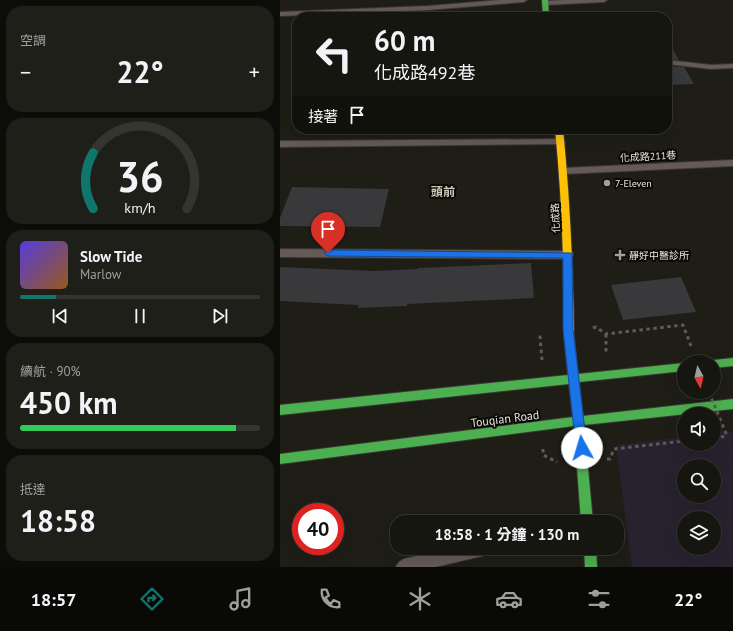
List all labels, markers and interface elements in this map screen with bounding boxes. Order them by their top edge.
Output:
text: 60 m [374,22,435,59]
icon: left [308,28,360,80]
text: 空調 [20,32,46,49]
text: 22° [116,52,164,91]
text: − [20,58,31,86]
text: + [249,58,260,86]
text: 化成路492巷 [374,61,475,84]
icon: arrive [346,104,368,126]
text: 接著 [308,107,338,126]
street label: 化成路211巷 [620,149,677,164]
text: 36 [116,150,164,203]
place label: 7-Eleven [615,177,652,190]
marker: 7-Eleven [602,178,612,188]
district label: 頭前 [431,184,455,199]
text: km/h [124,198,156,217]
street label: 化成路 [548,203,563,233]
pin [311,212,345,253]
icon: arrive [317,218,339,240]
text: Slow Tide [80,247,142,266]
marker: 靜好中醫診所 [614,249,626,261]
place label: 靜好中醫診所 [629,249,689,262]
text: Marlow [80,266,121,283]
icon: previous [49,305,71,327]
icon: pause [129,305,151,327]
icon: next [209,305,231,327]
north arrow [677,355,721,399]
map controls [677,355,721,555]
text: 續航 · 90% [20,363,81,380]
text: 450 km [20,383,118,422]
street label: Touqian Road [470,407,540,430]
button: sound [677,407,721,451]
position arrow [561,427,603,469]
button: search [677,459,721,503]
text: 抵達 [20,481,46,498]
text: 18:58 [20,501,96,540]
speed limit sign: 40 [292,503,344,555]
button: layers [677,511,721,555]
text: 18:58 · 1 分鐘 · 130 m [435,525,579,544]
icon: directions [138,585,166,613]
icon: music [227,585,255,613]
icon: phone [316,585,344,613]
icon: climate [406,585,434,613]
icon: car [495,585,523,613]
icon: filters [585,585,613,613]
text: 18:57 [31,588,76,611]
text: 22° [674,588,702,611]

